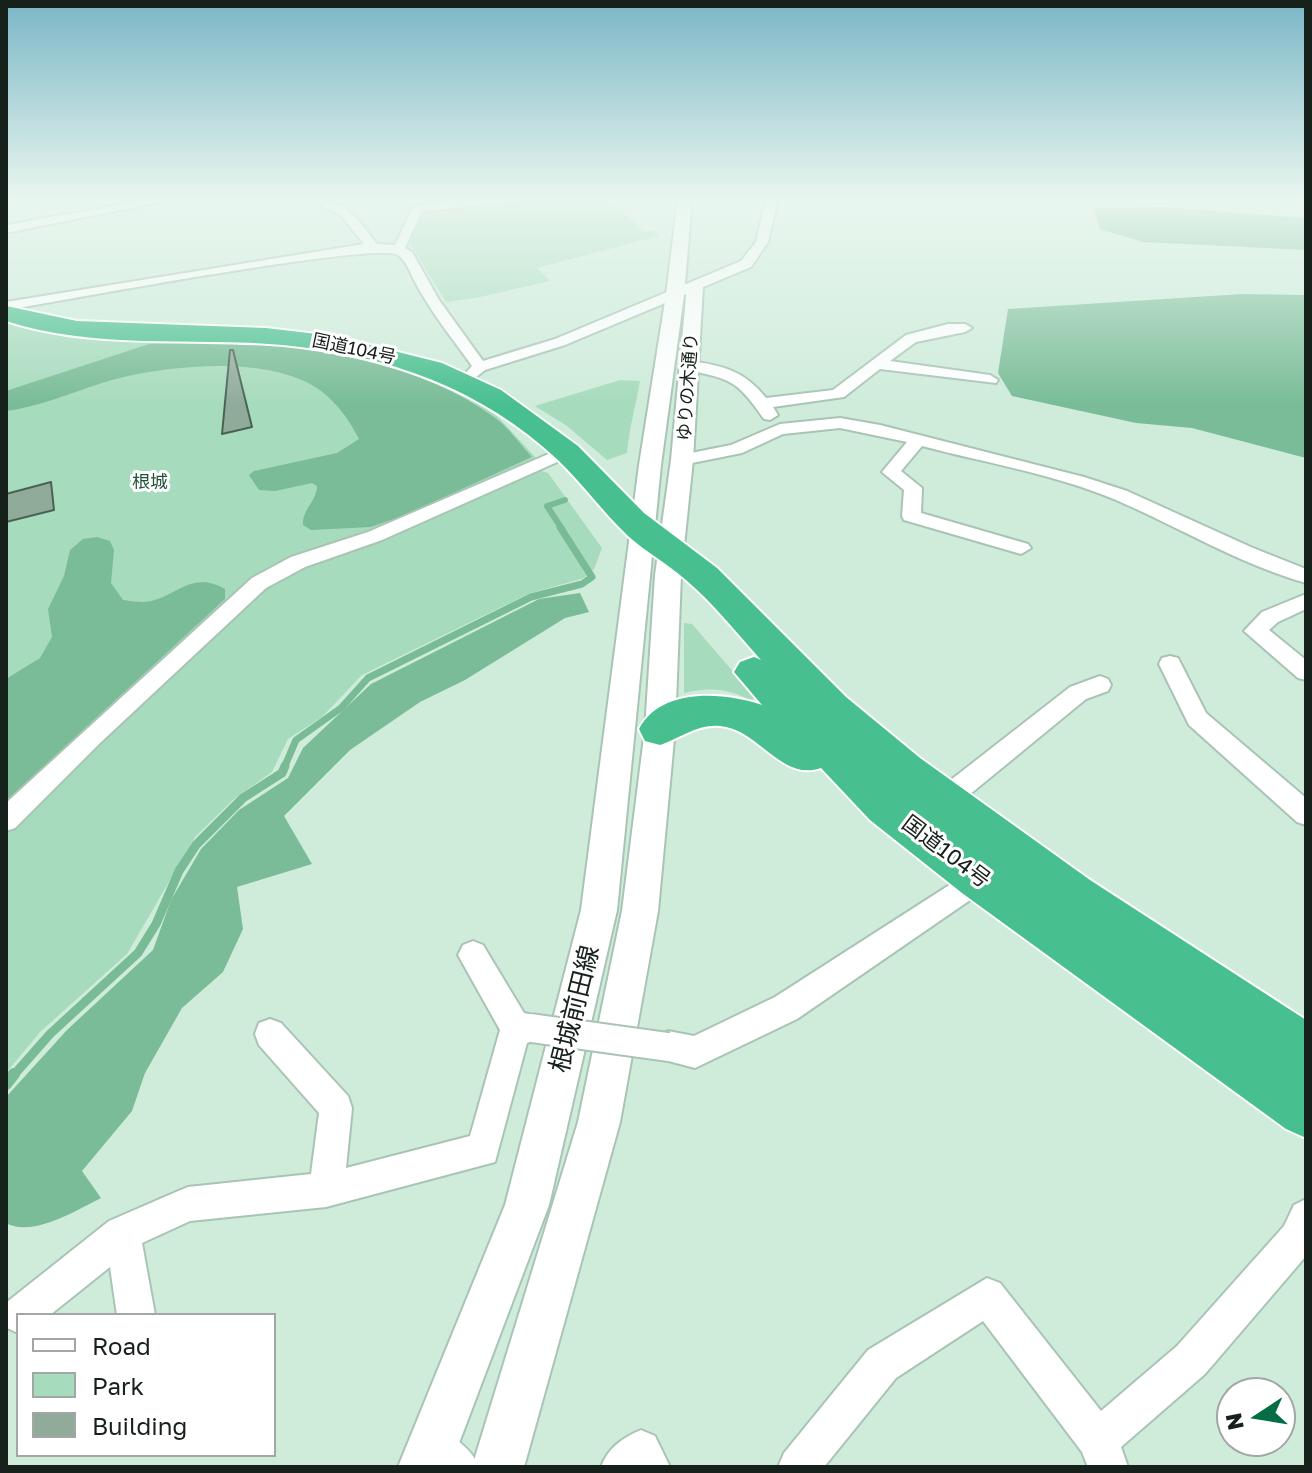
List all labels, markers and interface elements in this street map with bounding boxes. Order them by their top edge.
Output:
street label: 国道104号 [310,330,398,368]
street label: ゆりの木通り [673,332,703,442]
park label: 根城 [132,471,168,493]
street label: 国道104号 [897,810,995,894]
street label: 根城前田線 [544,942,606,1076]
legend [16,1313,276,1457]
text: Road [92,1331,151,1360]
text: Park [92,1371,144,1400]
north arrow [1216,1377,1296,1457]
text: Building [92,1411,187,1440]
text: N [1219,1411,1249,1433]

